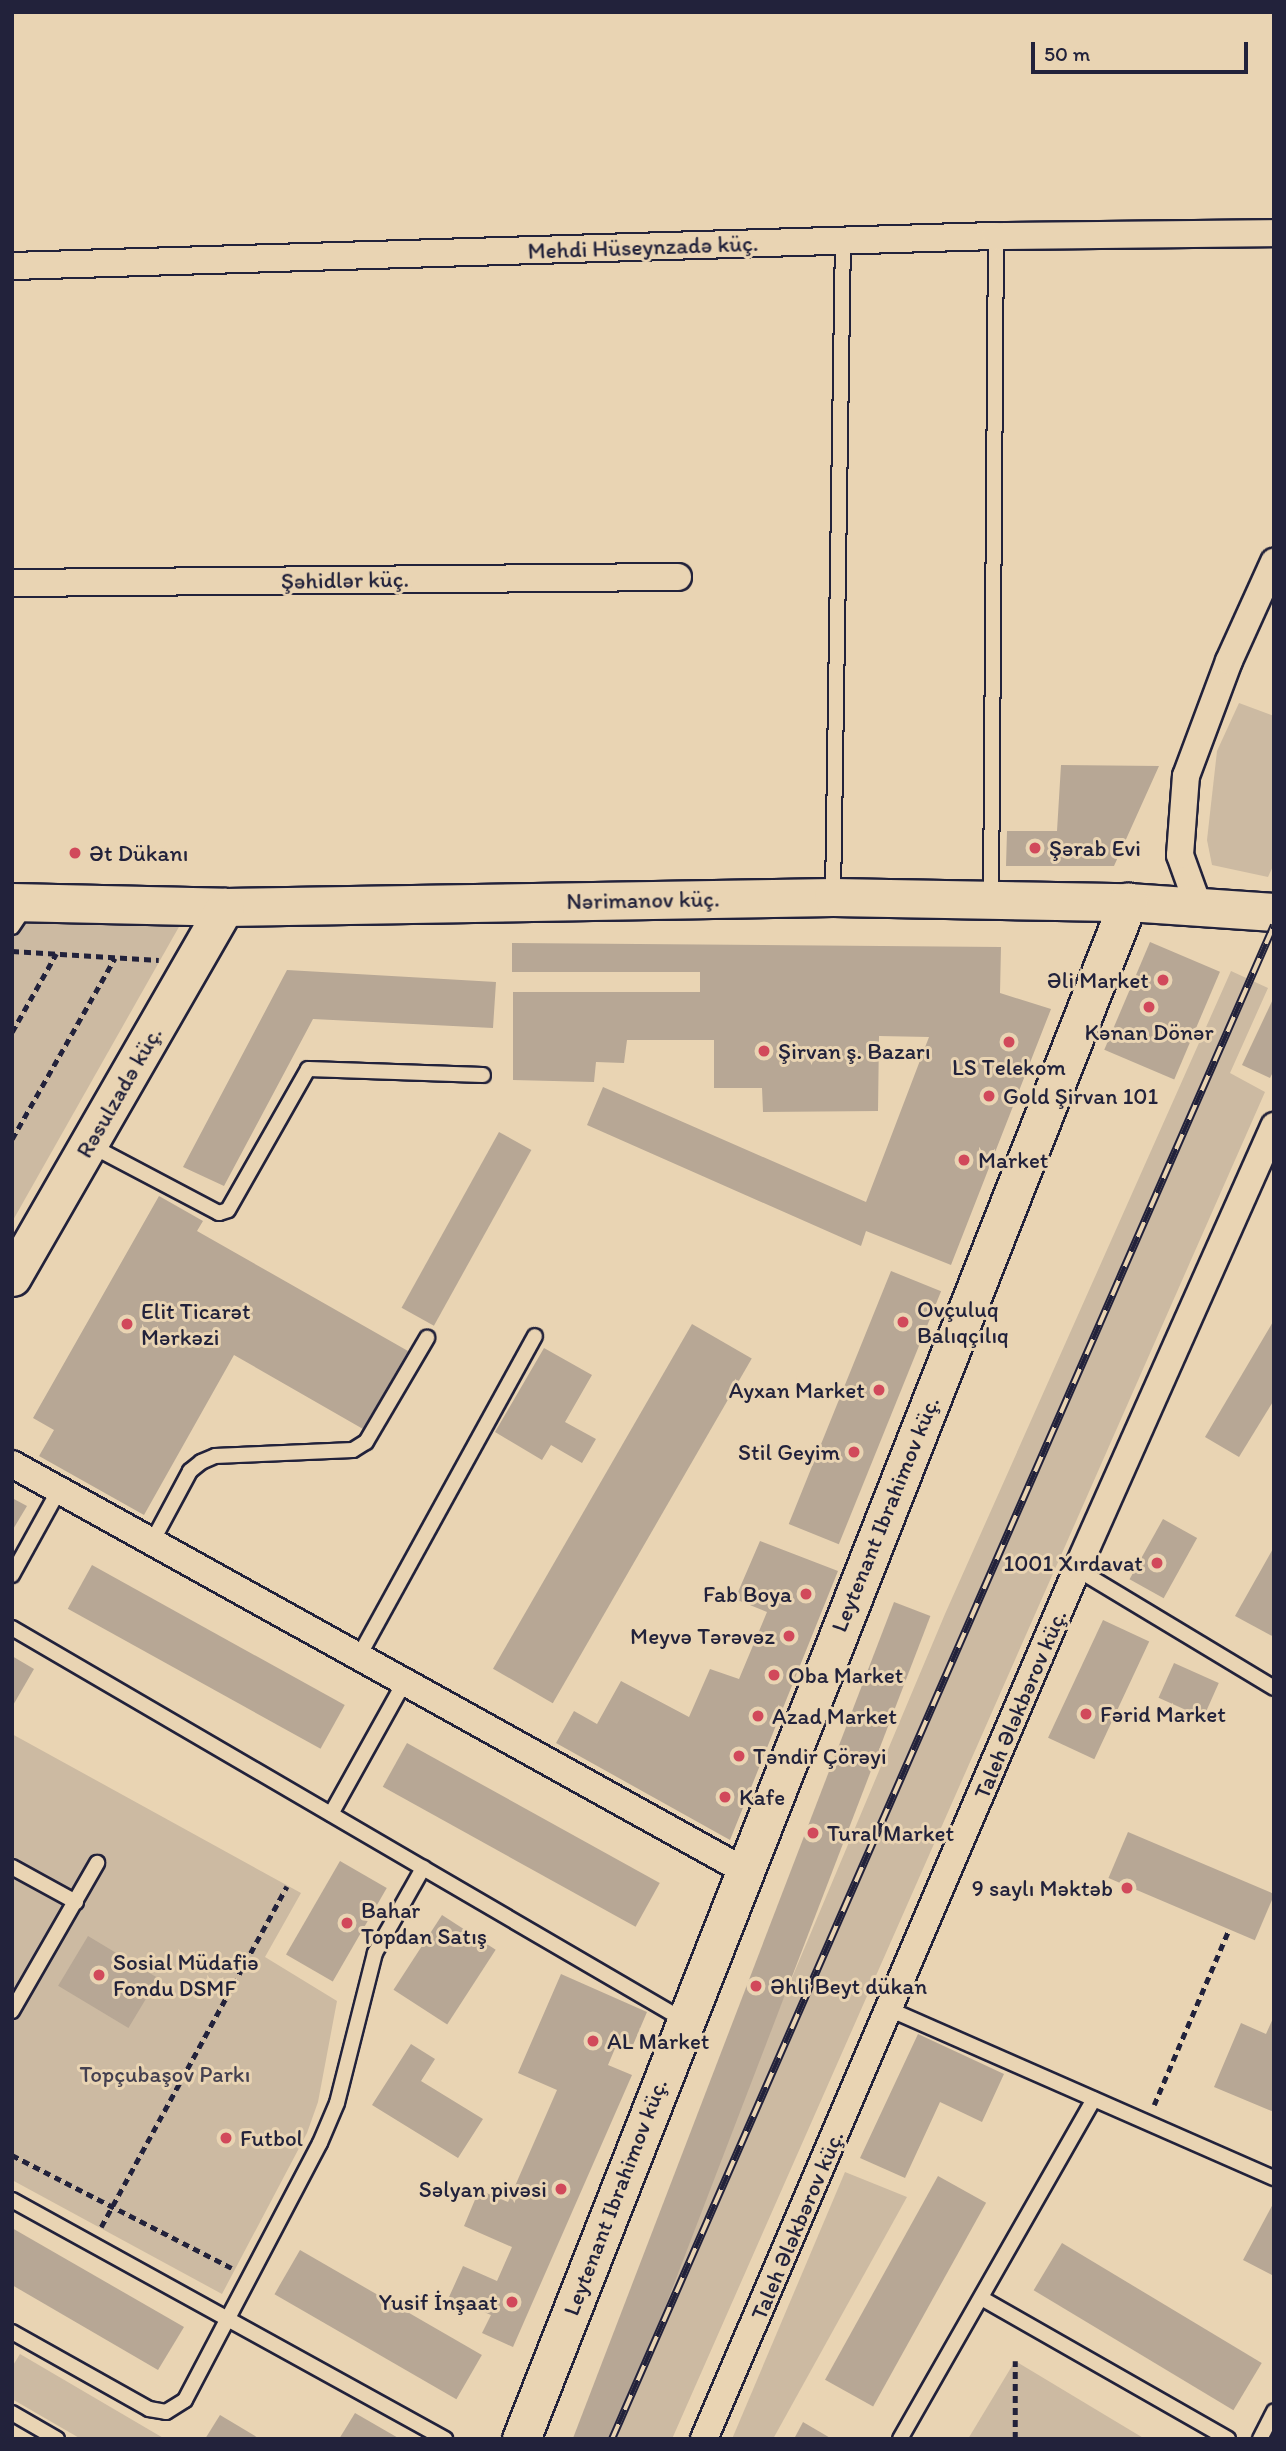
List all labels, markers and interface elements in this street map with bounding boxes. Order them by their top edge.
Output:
scale bar [1034,28,1251,72]
text: 50 m [1044,41,1090,66]
street label: Mehdi Hüseynzadə küç. [527,229,759,265]
street label: Şəhidlər küç. [281,565,409,595]
place label: Şərab Evi [1049,834,1141,862]
place label: Ət Dükanı [89,839,188,867]
marker: Şərab Evi [1027,840,1043,856]
marker: Ət Dükanı [67,845,83,861]
street label: Nərimanov küç. [566,885,720,915]
place label: Əli Market [1046,966,1149,994]
marker: Əli Market [1155,972,1171,988]
marker: Kənan Dönər [1141,999,1157,1015]
place label: Kənan Dönər [1084,1018,1214,1046]
street label: Rəsulzadə küç. [70,1021,168,1163]
marker: LS Telekom [1001,1034,1017,1050]
place label: Şirvan ş. Bazarı [778,1037,931,1065]
marker: Şirvan ş. Bazarı [756,1043,772,1059]
place label: LS Telekom [953,1053,1065,1081]
place label: Gold Şirvan 101 [1003,1082,1158,1110]
marker: Gold Şirvan 101 [981,1088,997,1104]
place label: Market [978,1146,1048,1174]
marker: Market [956,1152,972,1168]
place label: Ovçuluq Balıqçılıq [917,1295,1009,1349]
place label: Elit Ticarət Mərkəzi [141,1297,250,1351]
marker: Ovçuluq Balıqçılıq [895,1314,911,1330]
marker: Elit Ticarət Mərkəzi [119,1316,135,1332]
place label: Ayxan Market [728,1376,865,1404]
marker: Ayxan Market [871,1382,887,1398]
street label: Leytenant Ibrahimov küç. [825,1392,945,1636]
place label: Stil Geyim [739,1438,840,1466]
marker: Stil Geyim [846,1444,862,1460]
place label: 1001 Xırdavat [1004,1549,1143,1577]
marker: 1001 Xırdavat [1149,1555,1165,1571]
place label: Fab Boya [703,1580,792,1608]
marker: Fab Boya [798,1586,814,1602]
street label: Taleh Ələkbərov küç. [968,1605,1072,1803]
place label: Meyvə Tərəvəz [630,1622,775,1650]
marker: Meyvə Tərəvəz [781,1628,797,1644]
place label: Oba Market [788,1661,904,1689]
marker: Oba Market [766,1667,782,1683]
place label: Fərid Market [1100,1700,1226,1728]
place label: Azad Market [772,1702,897,1730]
marker: Fərid Market [1078,1706,1094,1722]
marker: Azad Market [750,1708,766,1724]
place label: Təndir Çörəyi [753,1742,887,1770]
marker: Təndir Çörəyi [731,1748,747,1764]
place label: Kafe [739,1783,785,1811]
marker: Kafe [717,1789,733,1805]
place label: Tural Market [827,1819,954,1847]
marker: Tural Market [805,1825,821,1841]
place label: 9 saylı Məktəb [972,1874,1113,1902]
marker: 9 saylı Məktəb [1119,1880,1135,1896]
place label: Bahar Topdan Satış [361,1896,487,1950]
marker: Bahar Topdan Satış [339,1915,355,1931]
place label: Sosial Müdafiə Fondu DSMF [113,1948,259,2002]
marker: Sosial Müdafiə Fondu DSMF [91,1967,107,1983]
place label: Əhli Beyt dükan [770,1972,927,2000]
marker: Əhli Beyt dükan [748,1978,764,1994]
place label: AL Market [607,2027,709,2055]
marker: AL Market [585,2033,601,2049]
park label: Topçubaşov Parkı [80,2060,250,2088]
street label: Leytenant Ibrahimov küç. [557,2074,673,2320]
place label: Futbol [240,2124,303,2152]
street label: Taleh Ələkbərov küç. [745,2126,849,2324]
marker: Futbol [218,2130,234,2146]
place label: Səlyan pivəsi [419,2175,547,2203]
marker: Səlyan pivəsi [553,2181,569,2197]
place label: Yusif İnşaat [379,2288,498,2316]
marker: Yusif İnşaat [504,2294,520,2310]

